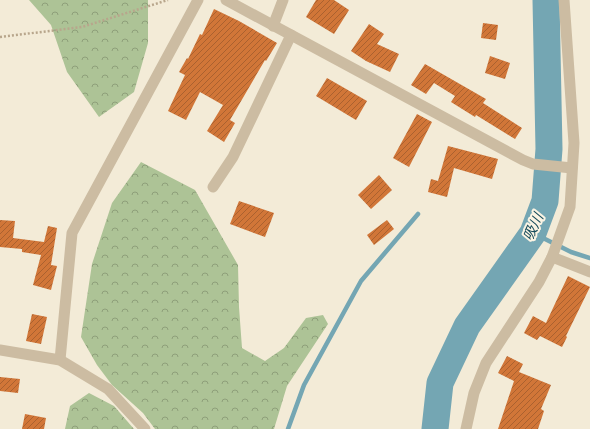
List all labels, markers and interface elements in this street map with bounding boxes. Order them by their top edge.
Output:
water label: 吸川 [520,209,547,243]

